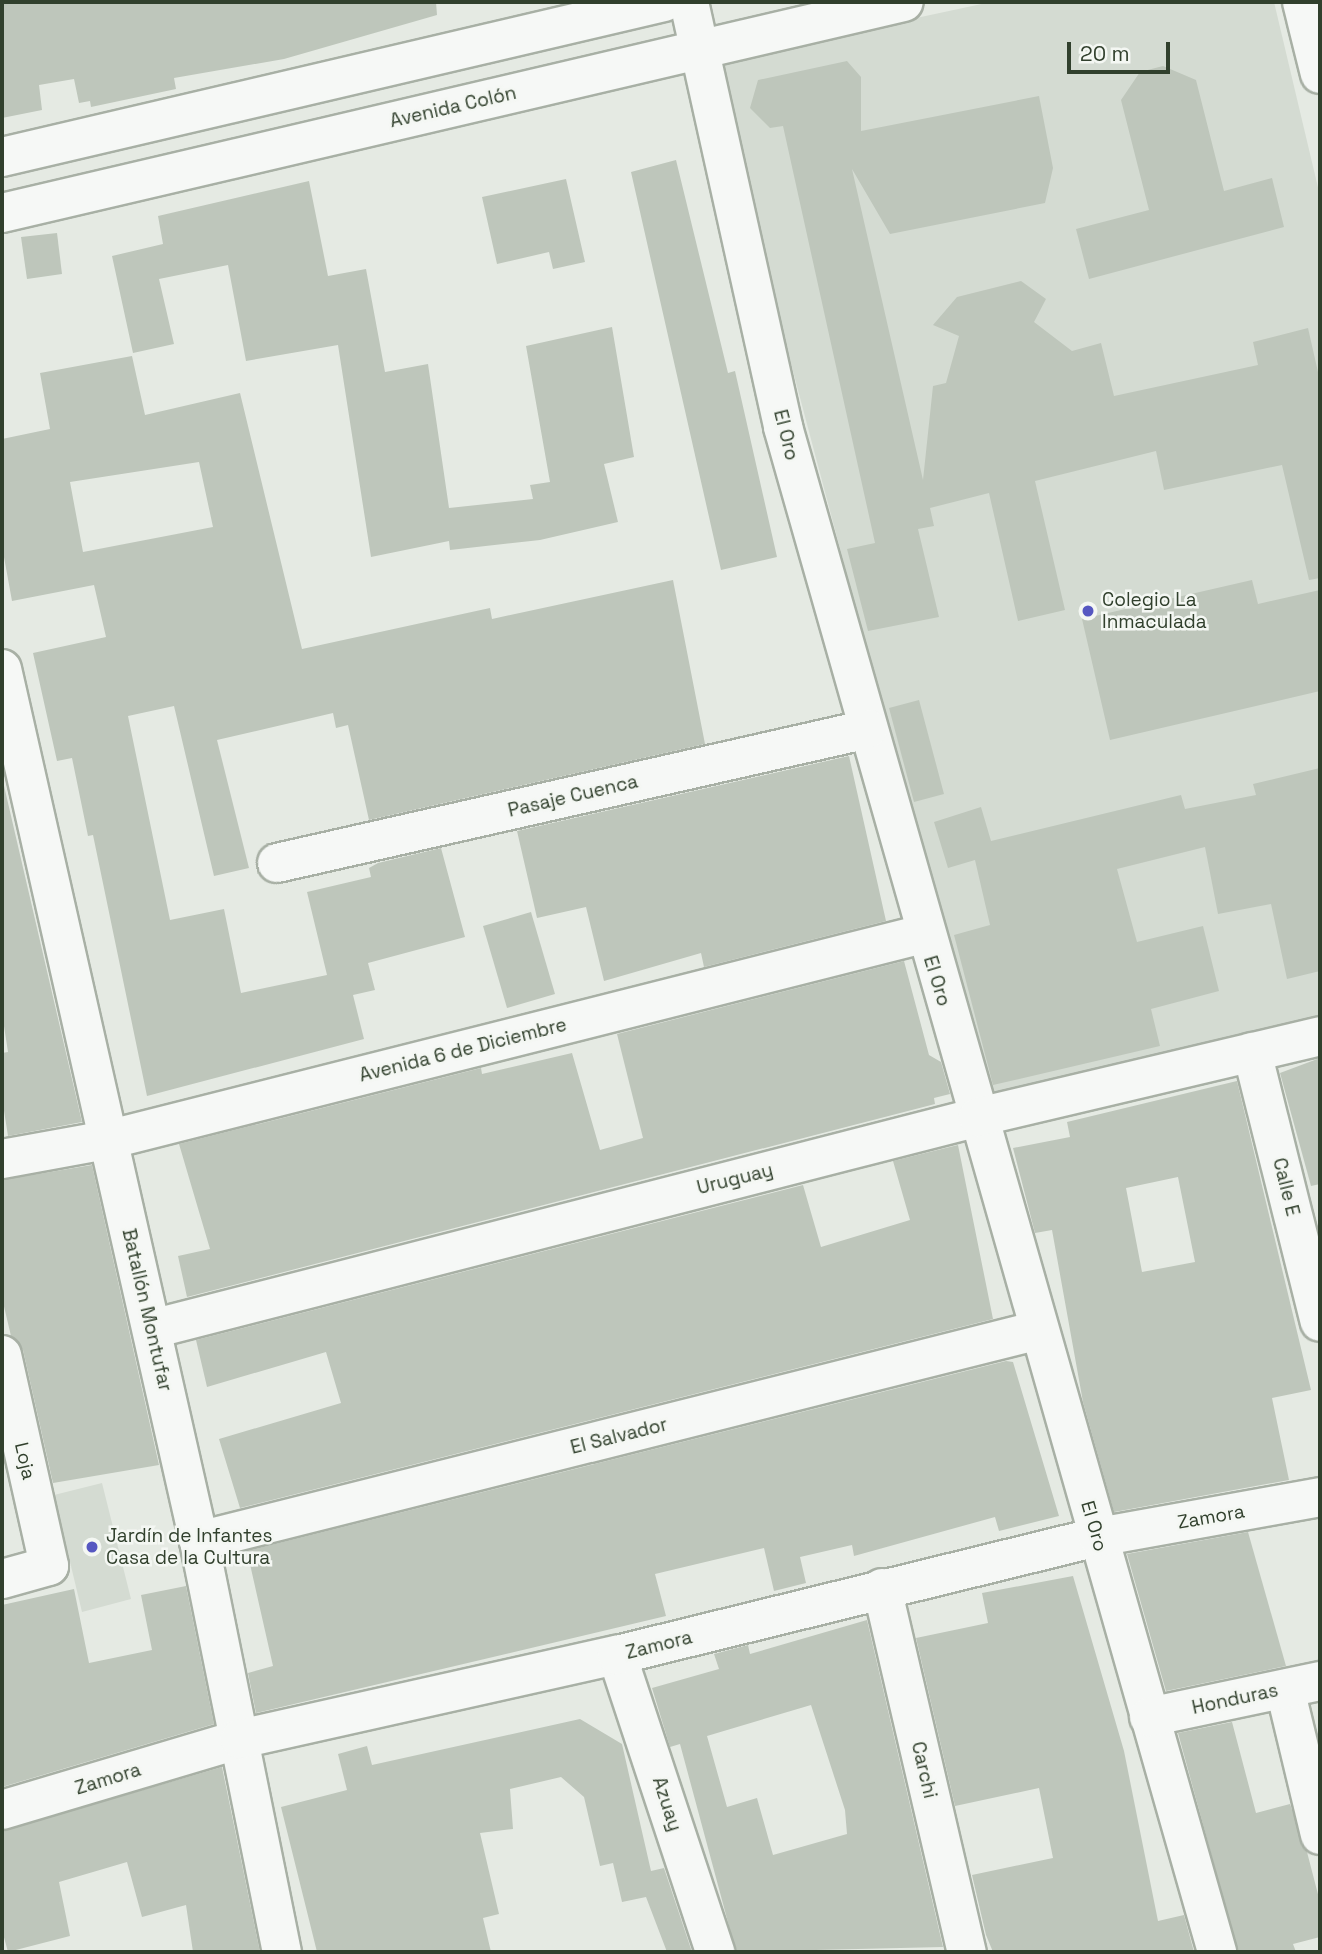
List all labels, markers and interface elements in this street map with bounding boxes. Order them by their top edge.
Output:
scale bar [1070,28,1173,72]
text: 20 m [1080,40,1130,67]
street label: Avenida Colón [388,81,518,133]
street label: El Oro [769,407,803,463]
place label: Colegio La Inmaculada [1102,589,1207,633]
marker: Colegio La Inmaculada [1080,603,1096,619]
street label: Pasaje Cuenca [506,770,640,822]
street label: El Oro [919,953,955,1009]
street label: Avenida 6 de Diciembre [357,1013,569,1087]
street label: Calle E [1268,1155,1304,1219]
street label: Uruguay [695,1159,775,1199]
street label: Batallón Montufar [117,1226,177,1394]
street label: El Salvador [568,1413,670,1459]
street label: Loja [10,1440,40,1482]
street label: El Oro [1076,1498,1112,1554]
street label: Zamora [1176,1500,1246,1534]
place label: Jardín de Infantes Casa de la Cultura [106,1525,273,1569]
marker: Jardín de Infantes Casa de la Cultura [84,1539,100,1555]
street label: Zamora [623,1626,695,1664]
street label: Honduras [1190,1679,1280,1719]
street label: Carchi [906,1739,942,1801]
street label: Zamora [72,1758,144,1800]
street label: Azuay [648,1774,686,1834]

